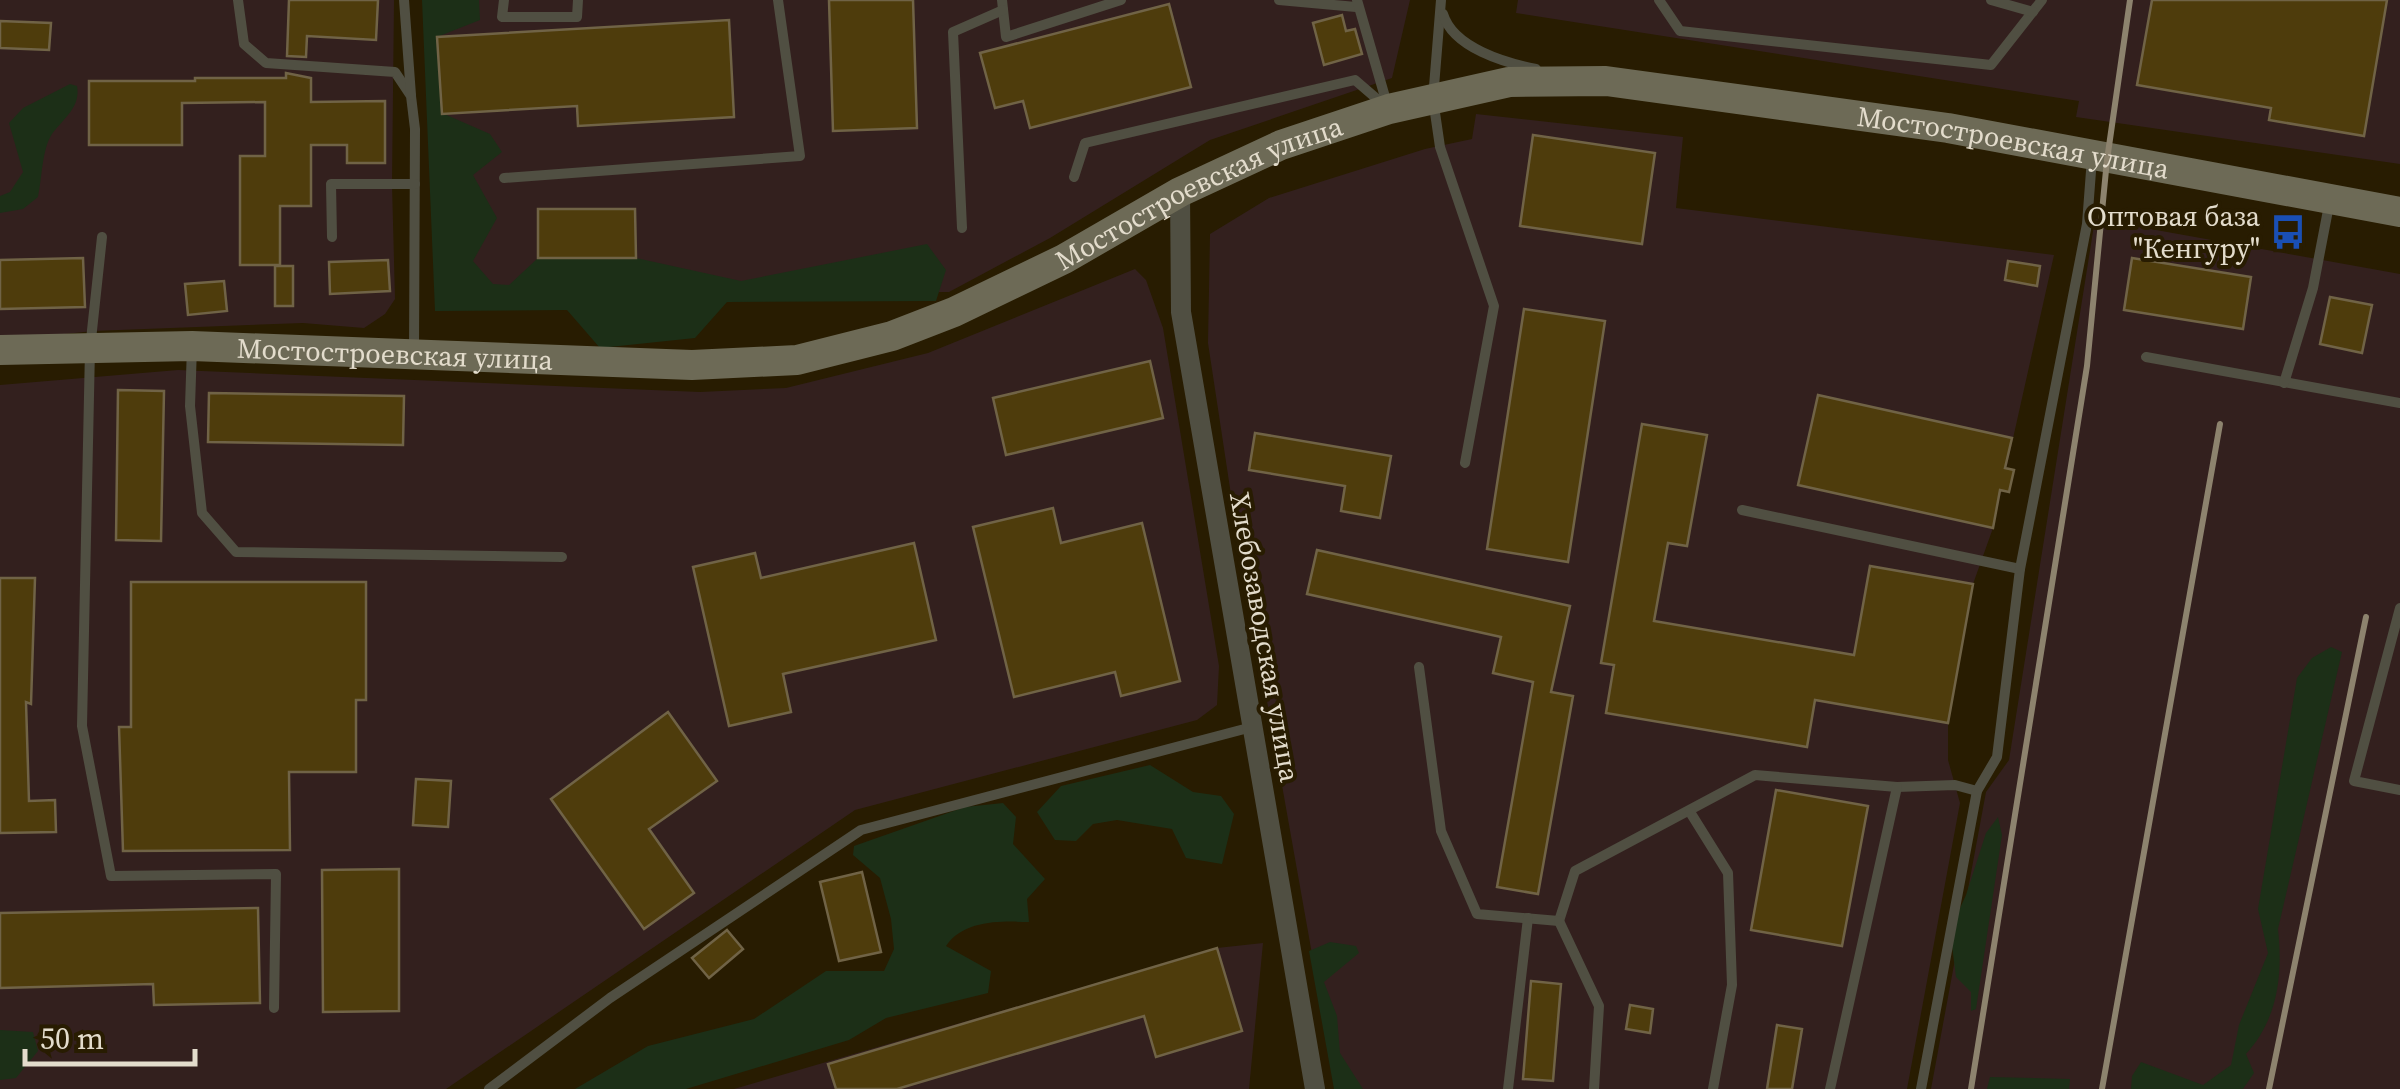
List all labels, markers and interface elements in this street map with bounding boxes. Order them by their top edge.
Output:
street label: Мостостроевская улица [1855,97,2173,188]
street label: Мостостроевская улица [1048,107,1348,279]
place label: Оптовая база "Кенгуру" [2087,197,2261,267]
bus stop icon: Оптовая база "Кенгуру" [2269,213,2307,251]
street label: Мостостроевская улица [236,329,554,379]
street label: Хлебозаводская улица [1221,489,1309,786]
scale bar [25,1004,195,1066]
text: 50 m [40,1018,104,1059]

